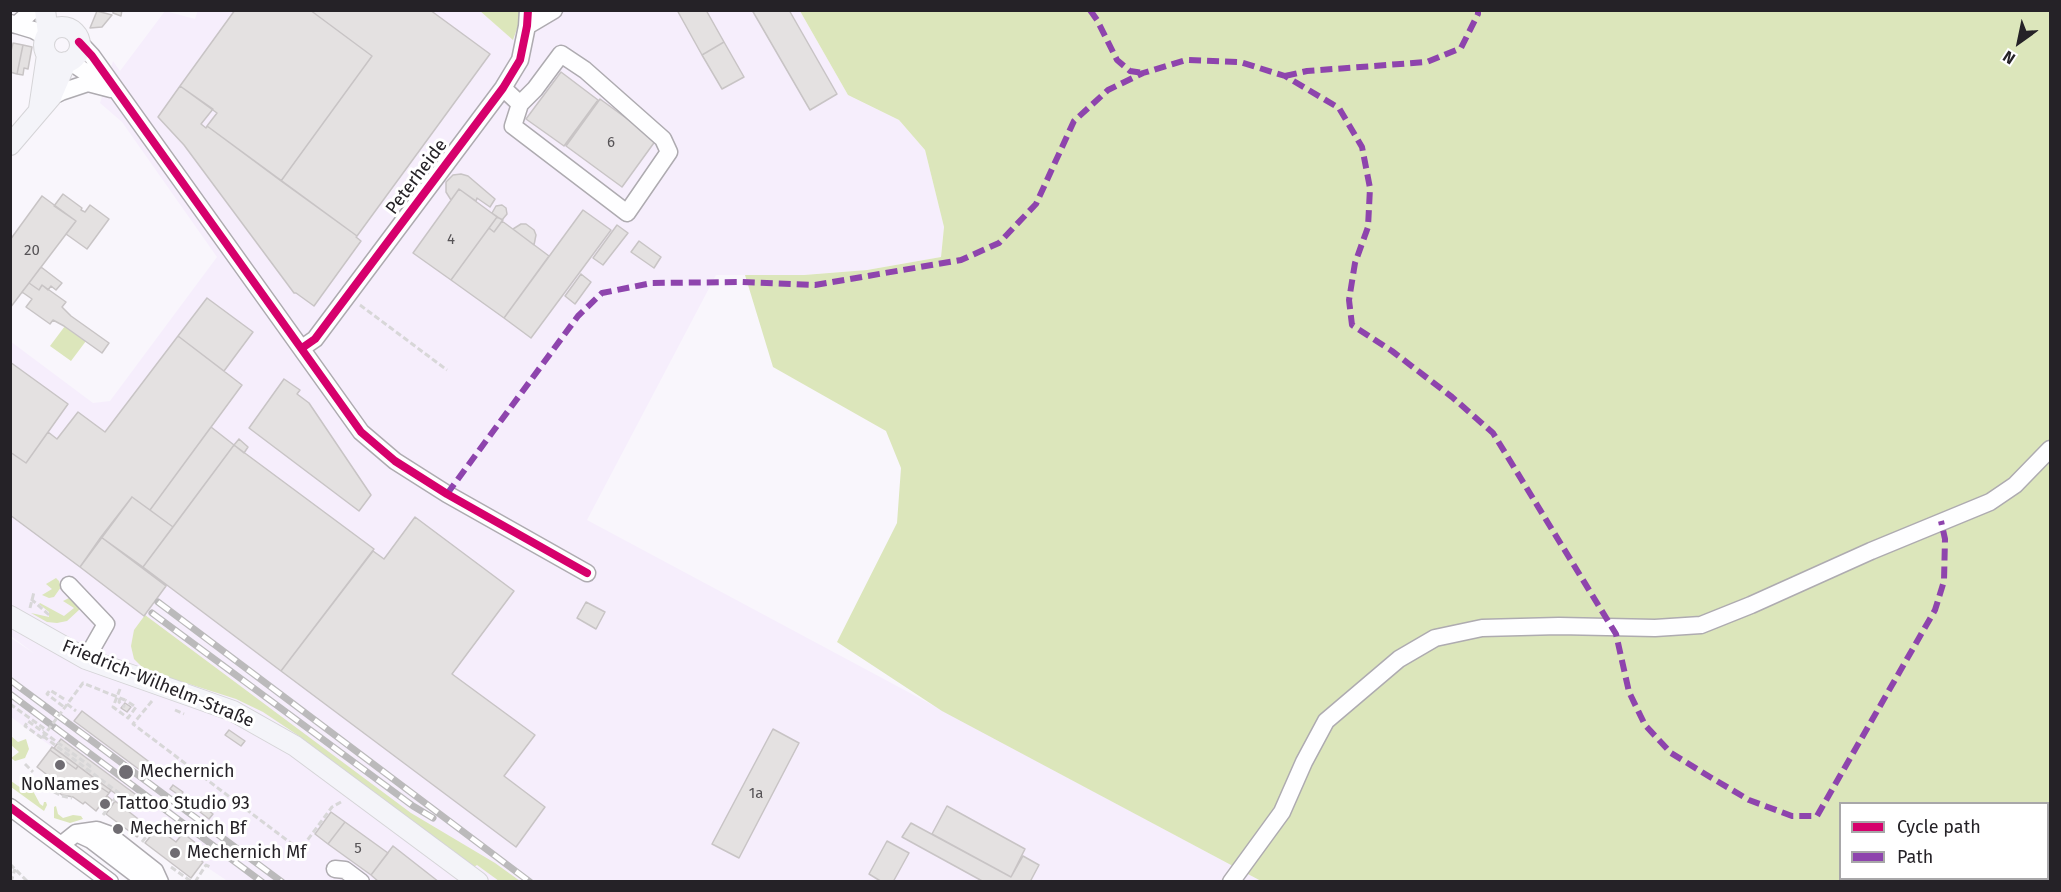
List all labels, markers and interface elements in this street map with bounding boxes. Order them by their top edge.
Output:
north arrow [1989,12,2049,72]
text: N [1999,47,2019,68]
house number: 6 [607,134,615,152]
street label: Peterheide [382,135,452,219]
house number: 4 [447,231,455,249]
house number: 20 [24,242,40,260]
street label: Friedrich-Wilhelm-Straße [59,636,257,732]
marker: NoNames [53,758,67,772]
place label: Mechernich [140,761,234,783]
marker: Mechernich [117,763,135,781]
place label: NoNames [21,774,99,796]
house number: 1a [749,785,763,803]
place label: Tattoo Studio 93 [117,793,250,815]
marker: Tattoo Studio 93 [98,797,112,811]
legend [1839,802,2049,880]
text: Cycle path [1897,816,1981,838]
place label: Mechernich Bf [130,818,246,840]
marker: Mechernich Bf [111,822,125,836]
house number: 5 [354,840,362,858]
place label: Mechernich Mf [187,842,306,864]
marker: Mechernich Mf [168,846,182,860]
text: Path [1897,846,1933,868]

